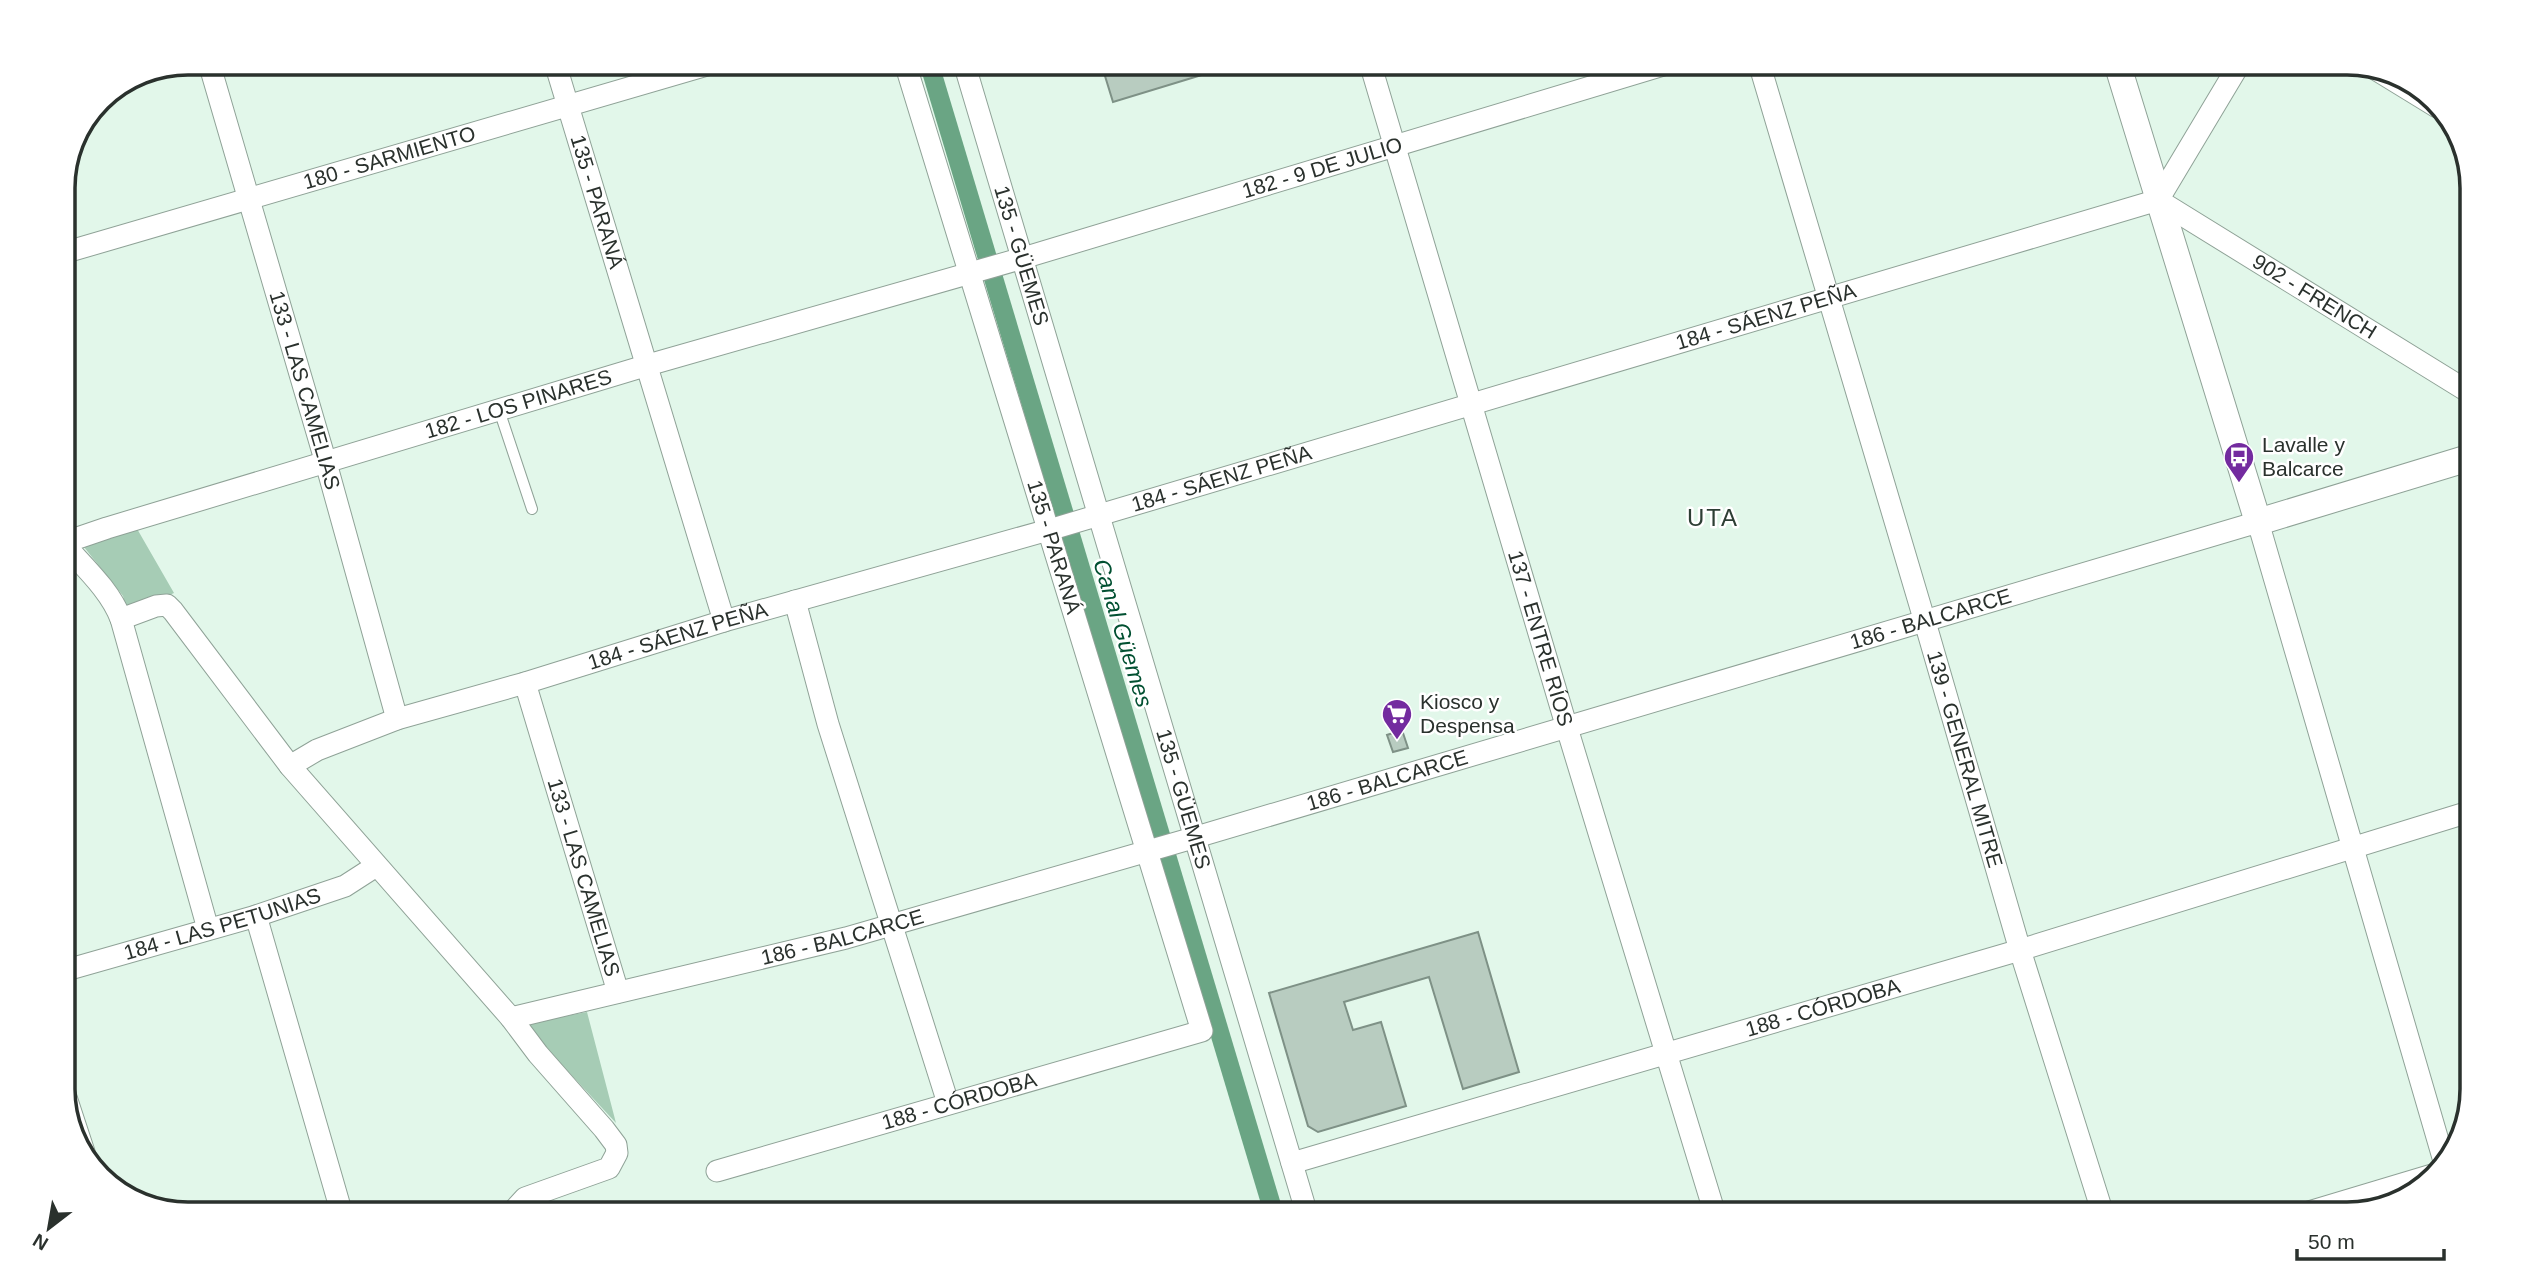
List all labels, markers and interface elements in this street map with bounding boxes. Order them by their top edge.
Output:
street label: 180 - SARMIENTO [300,121,478,193]
street label: 135 - PARANÁ [566,132,629,271]
street label: 182 - 9 DE JULIO [1239,132,1405,202]
street label: 135 - GÜEMES [990,183,1054,328]
street label: 902 - FRENCH [2249,249,2381,343]
street label: 184 - SÁENZ PEÑA [1673,279,1859,354]
street label: 133 - LAS CAMELIAS [265,288,345,492]
street label: 182 - LOS PINARES [422,365,614,443]
place label: Lavalle y Balcarce [2262,433,2345,480]
bus stop icon: Lavalle y Balcarce [2222,440,2256,484]
street label: 184 - SÁENZ PEÑA [1128,441,1314,516]
street label: 135 - PARANÁ [1023,477,1086,616]
district label: UTA [1687,504,1739,531]
street label: 137 - ENTRE RÍOS [1504,548,1578,729]
water label: Canal Güemes [1088,556,1158,711]
street label: 186 - BALCARCE [1847,584,2014,653]
street label: 184 - SÁENZ PEÑA [585,597,770,674]
street label: 139 - GENERAL MITRE [1923,648,2008,870]
place label: Kiosco y Despensa [1420,690,1515,737]
supermarket icon: Kiosco y Despensa [1380,697,1414,741]
street label: 135 - GÜEMES [1152,726,1216,872]
street label: 186 - BALCARCE [1304,745,1470,815]
street label: 133 - LAS CAMELIAS [543,776,625,979]
street label: 184 - LAS PETUNIAS [121,883,323,964]
street label: 186 - BALCARCE [759,904,926,969]
street label: 188 - CÓRDOBA [1743,974,1903,1041]
street label: 188 - CÓRDOBA [879,1067,1039,1134]
north arrow [14,1193,84,1263]
scale bar [2297,1218,2444,1262]
text: N [29,1230,52,1255]
text: 50 m [2308,1230,2355,1253]

